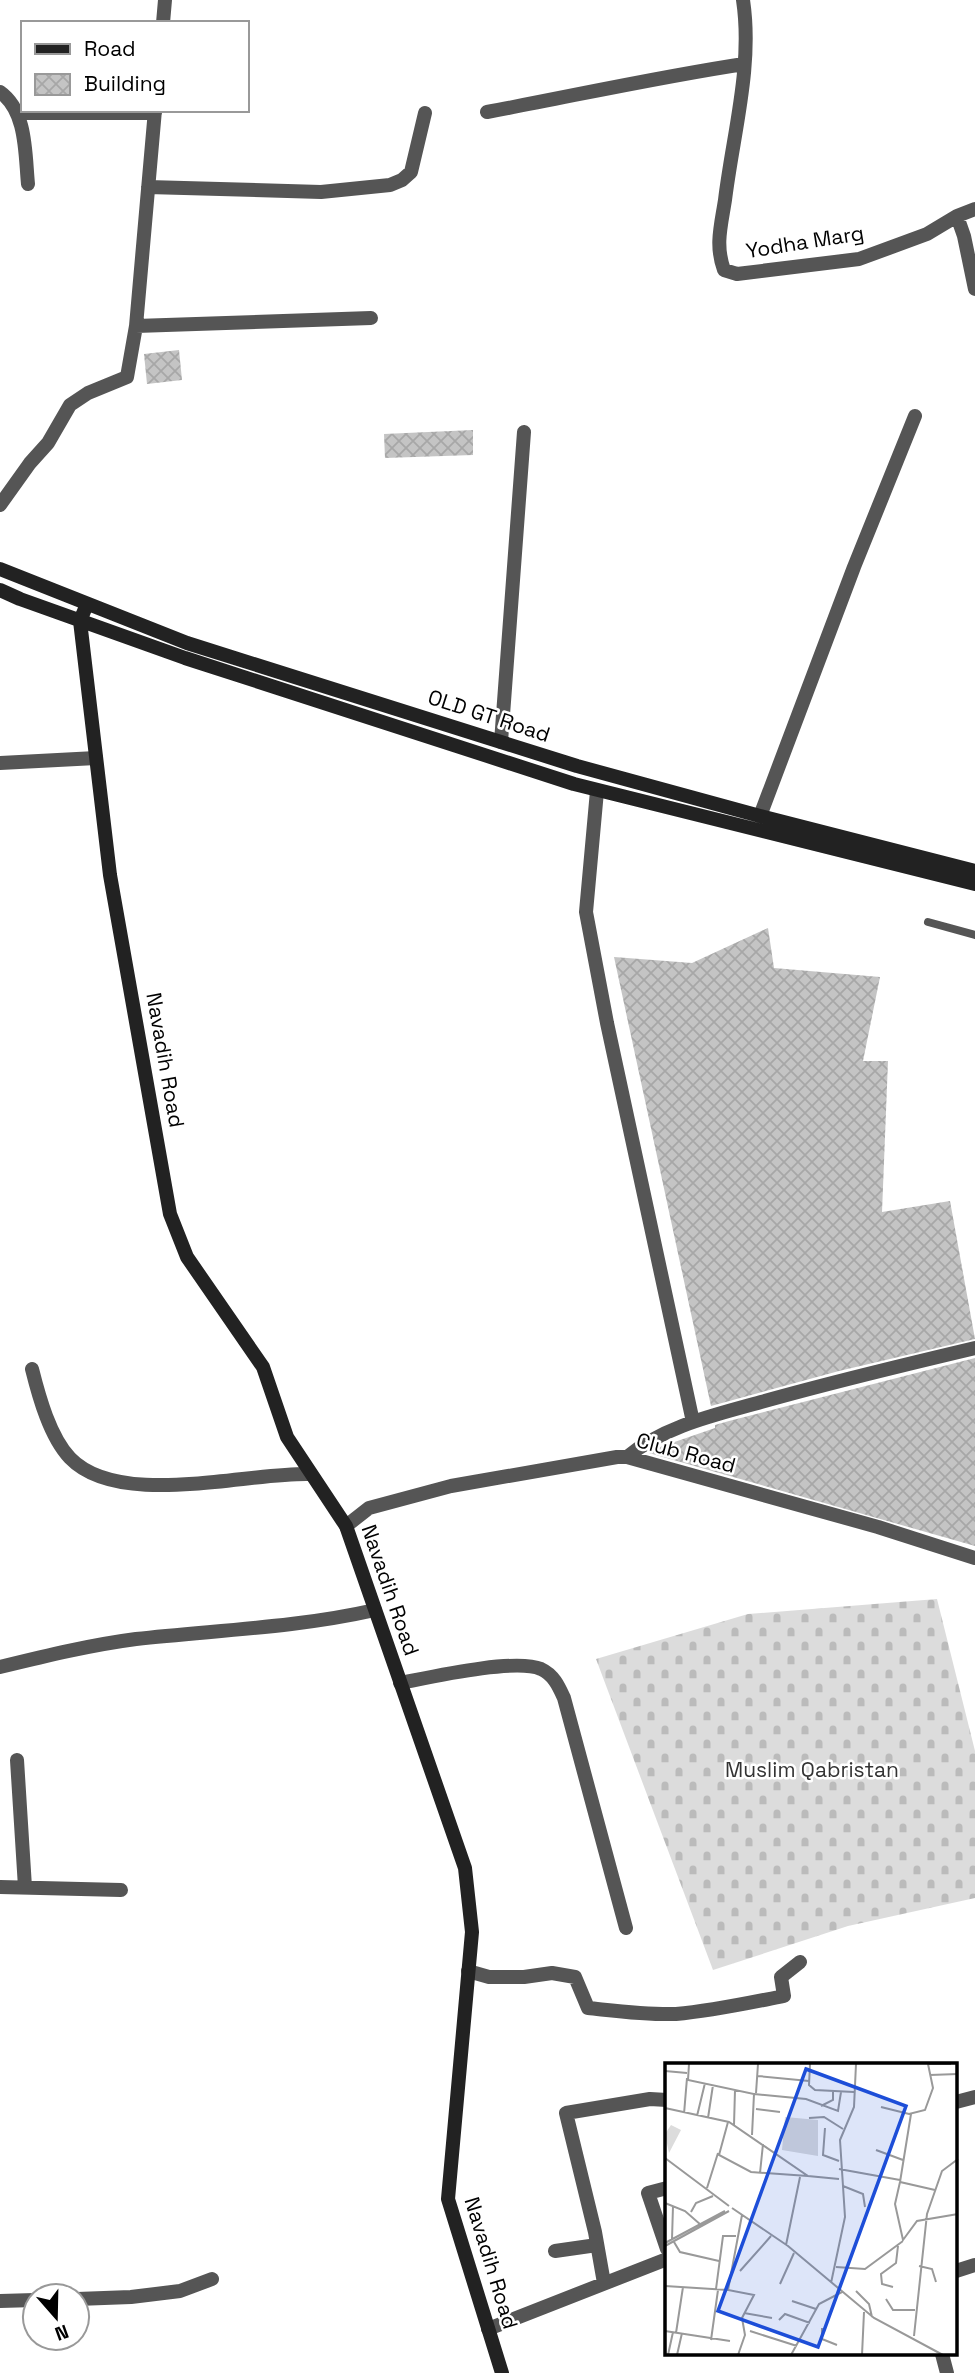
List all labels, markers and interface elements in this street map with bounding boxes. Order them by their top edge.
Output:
legend [21,21,248,112]
text: Road [84,35,136,62]
text: Building [84,70,166,97]
street label: Yodha Marg [744,219,866,264]
street label: OLD GT Road [425,683,554,748]
street label: Navadih Road [140,990,191,1130]
street label: Club Road [633,1426,739,1479]
street label: Navadih Road [355,1521,425,1659]
park label: Muslim Qabristan [725,1756,899,1783]
inset map [665,2063,958,2356]
street label: Navadih Road [459,2194,524,2332]
north arrow [21,2282,91,2352]
text: N [51,2319,72,2346]

